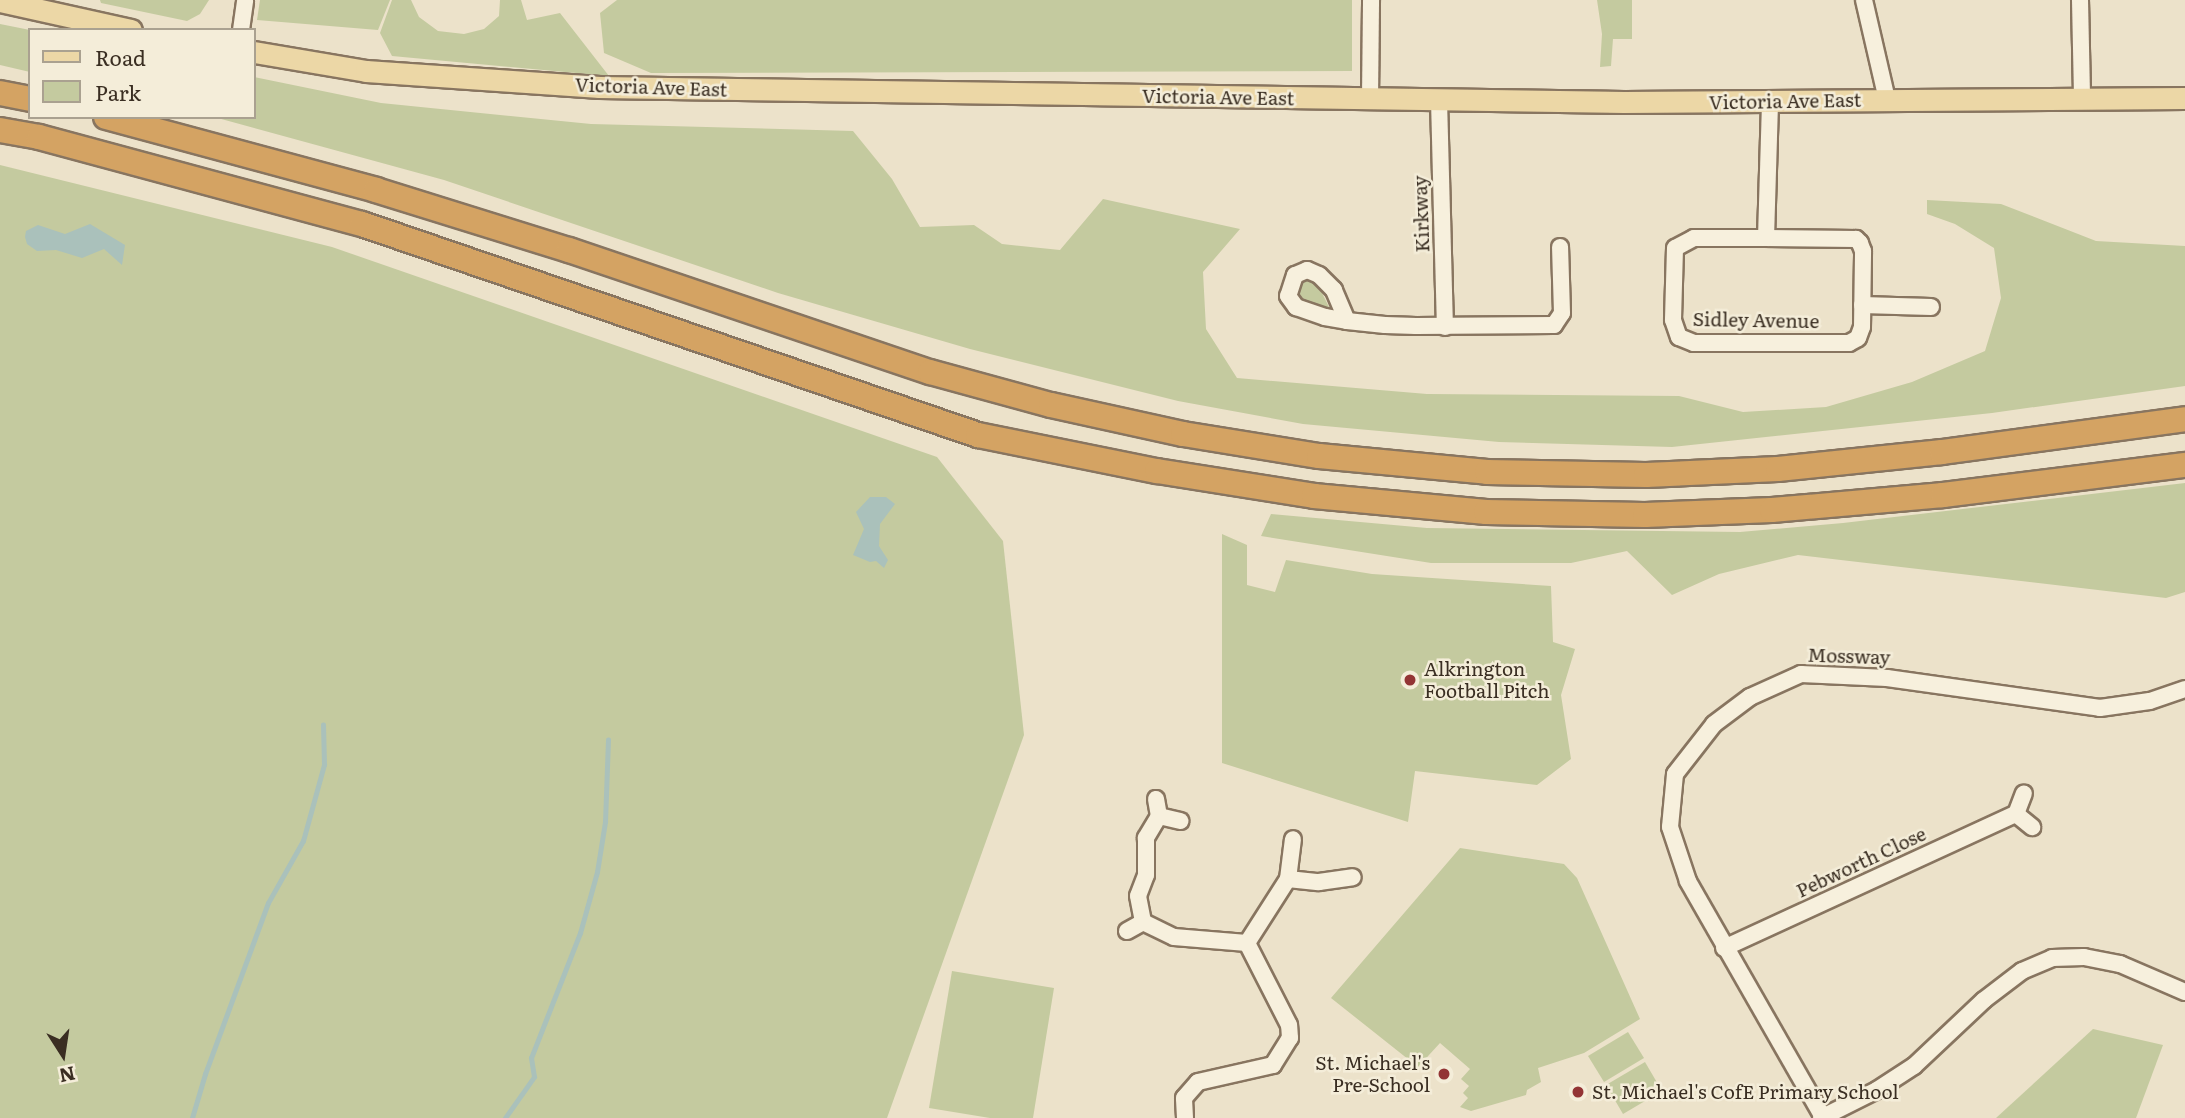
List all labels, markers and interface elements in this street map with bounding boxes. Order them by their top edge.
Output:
legend [28,28,256,119]
text: Road [95,41,146,72]
street label: Victoria Ave East [574,73,728,101]
text: Park [95,76,141,107]
street label: Victoria Ave East [1142,84,1294,110]
street label: Victoria Ave East [1709,88,1861,114]
street label: Kirkway [1408,175,1434,253]
street label: Sidley Avenue [1693,307,1819,333]
street label: Mossway [1807,643,1891,669]
place label: Alkrington Football Pitch [1424,658,1550,702]
marker: Alkrington Football Pitch [1402,672,1418,688]
street label: Pebworth Close [1792,822,1930,902]
north arrow [28,1020,98,1090]
place label: St. Michael's Pre-School [1315,1052,1430,1096]
text: N [57,1060,78,1091]
marker: St. Michael's Pre-School [1436,1066,1452,1082]
place label: St. Michael's CofE Primary School [1592,1081,1899,1103]
marker: St. Michael's CofE Primary School [1570,1084,1586,1100]

